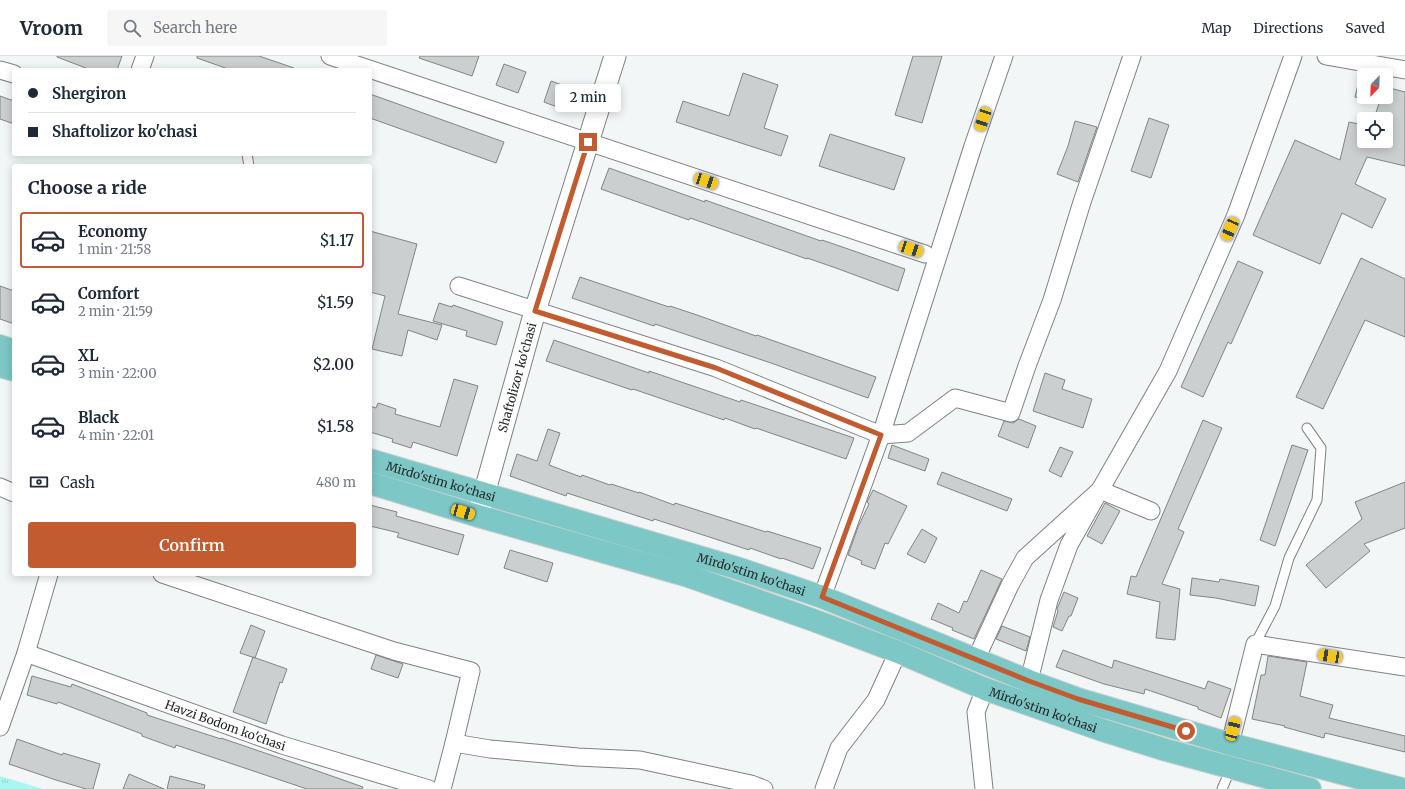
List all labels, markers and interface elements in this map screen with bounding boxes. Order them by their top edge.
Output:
search box [107,10,387,46]
text: Vroom [20,16,83,40]
icon: search [121,17,143,39]
text: Search here [153,18,237,37]
text: Map [1201,19,1231,37]
text: Directions [1253,19,1323,37]
text: Saved [1345,19,1385,37]
north arrow [1357,68,1393,104]
map controls [1357,68,1393,148]
text: Shergiron [52,84,126,103]
callout: 2 min [555,84,621,112]
text: 2 min [570,89,606,106]
car [973,106,993,132]
button: locate [1357,112,1393,148]
text: Shaftolizor ko'chasi [52,122,197,141]
route end [579,133,597,151]
car [693,172,719,190]
text: Choose a ride [28,176,147,199]
car [1220,216,1240,242]
icon: car [30,222,66,258]
text: Economy [78,222,147,241]
text: $1.17 [319,231,354,250]
car [898,240,924,258]
text: 1 min · 21:58 [78,241,151,258]
icon: car [30,284,66,320]
text: Comfort [78,284,139,303]
text: $1.59 [317,293,354,312]
text: 2 min · 21:59 [78,303,153,320]
street label: Shaftolizor ko'chasi [494,321,539,434]
icon: car [30,346,66,382]
text: XL [78,346,99,365]
text: $2.00 [312,355,354,374]
text: 3 min · 22:00 [78,365,157,382]
icon: car [30,408,66,444]
text: Black [78,408,119,427]
text: $1.58 [317,417,354,436]
text: 4 min · 22:01 [78,427,154,444]
street label: Mirdo'stim ko'chasi [385,458,498,504]
icon: cash [28,471,50,493]
text: Cash [60,473,95,492]
text: 480 m [316,474,356,491]
car [450,503,476,521]
button: Confirm [28,522,356,568]
street label: Mirdo'stim ko'chasi [695,549,808,598]
car [1317,648,1343,664]
street label: Mirdo'stim ko'chasi [987,684,1099,735]
street label: Havzi Bodom ko'chasi [163,696,288,753]
car [1224,716,1242,742]
route start [1177,722,1195,740]

